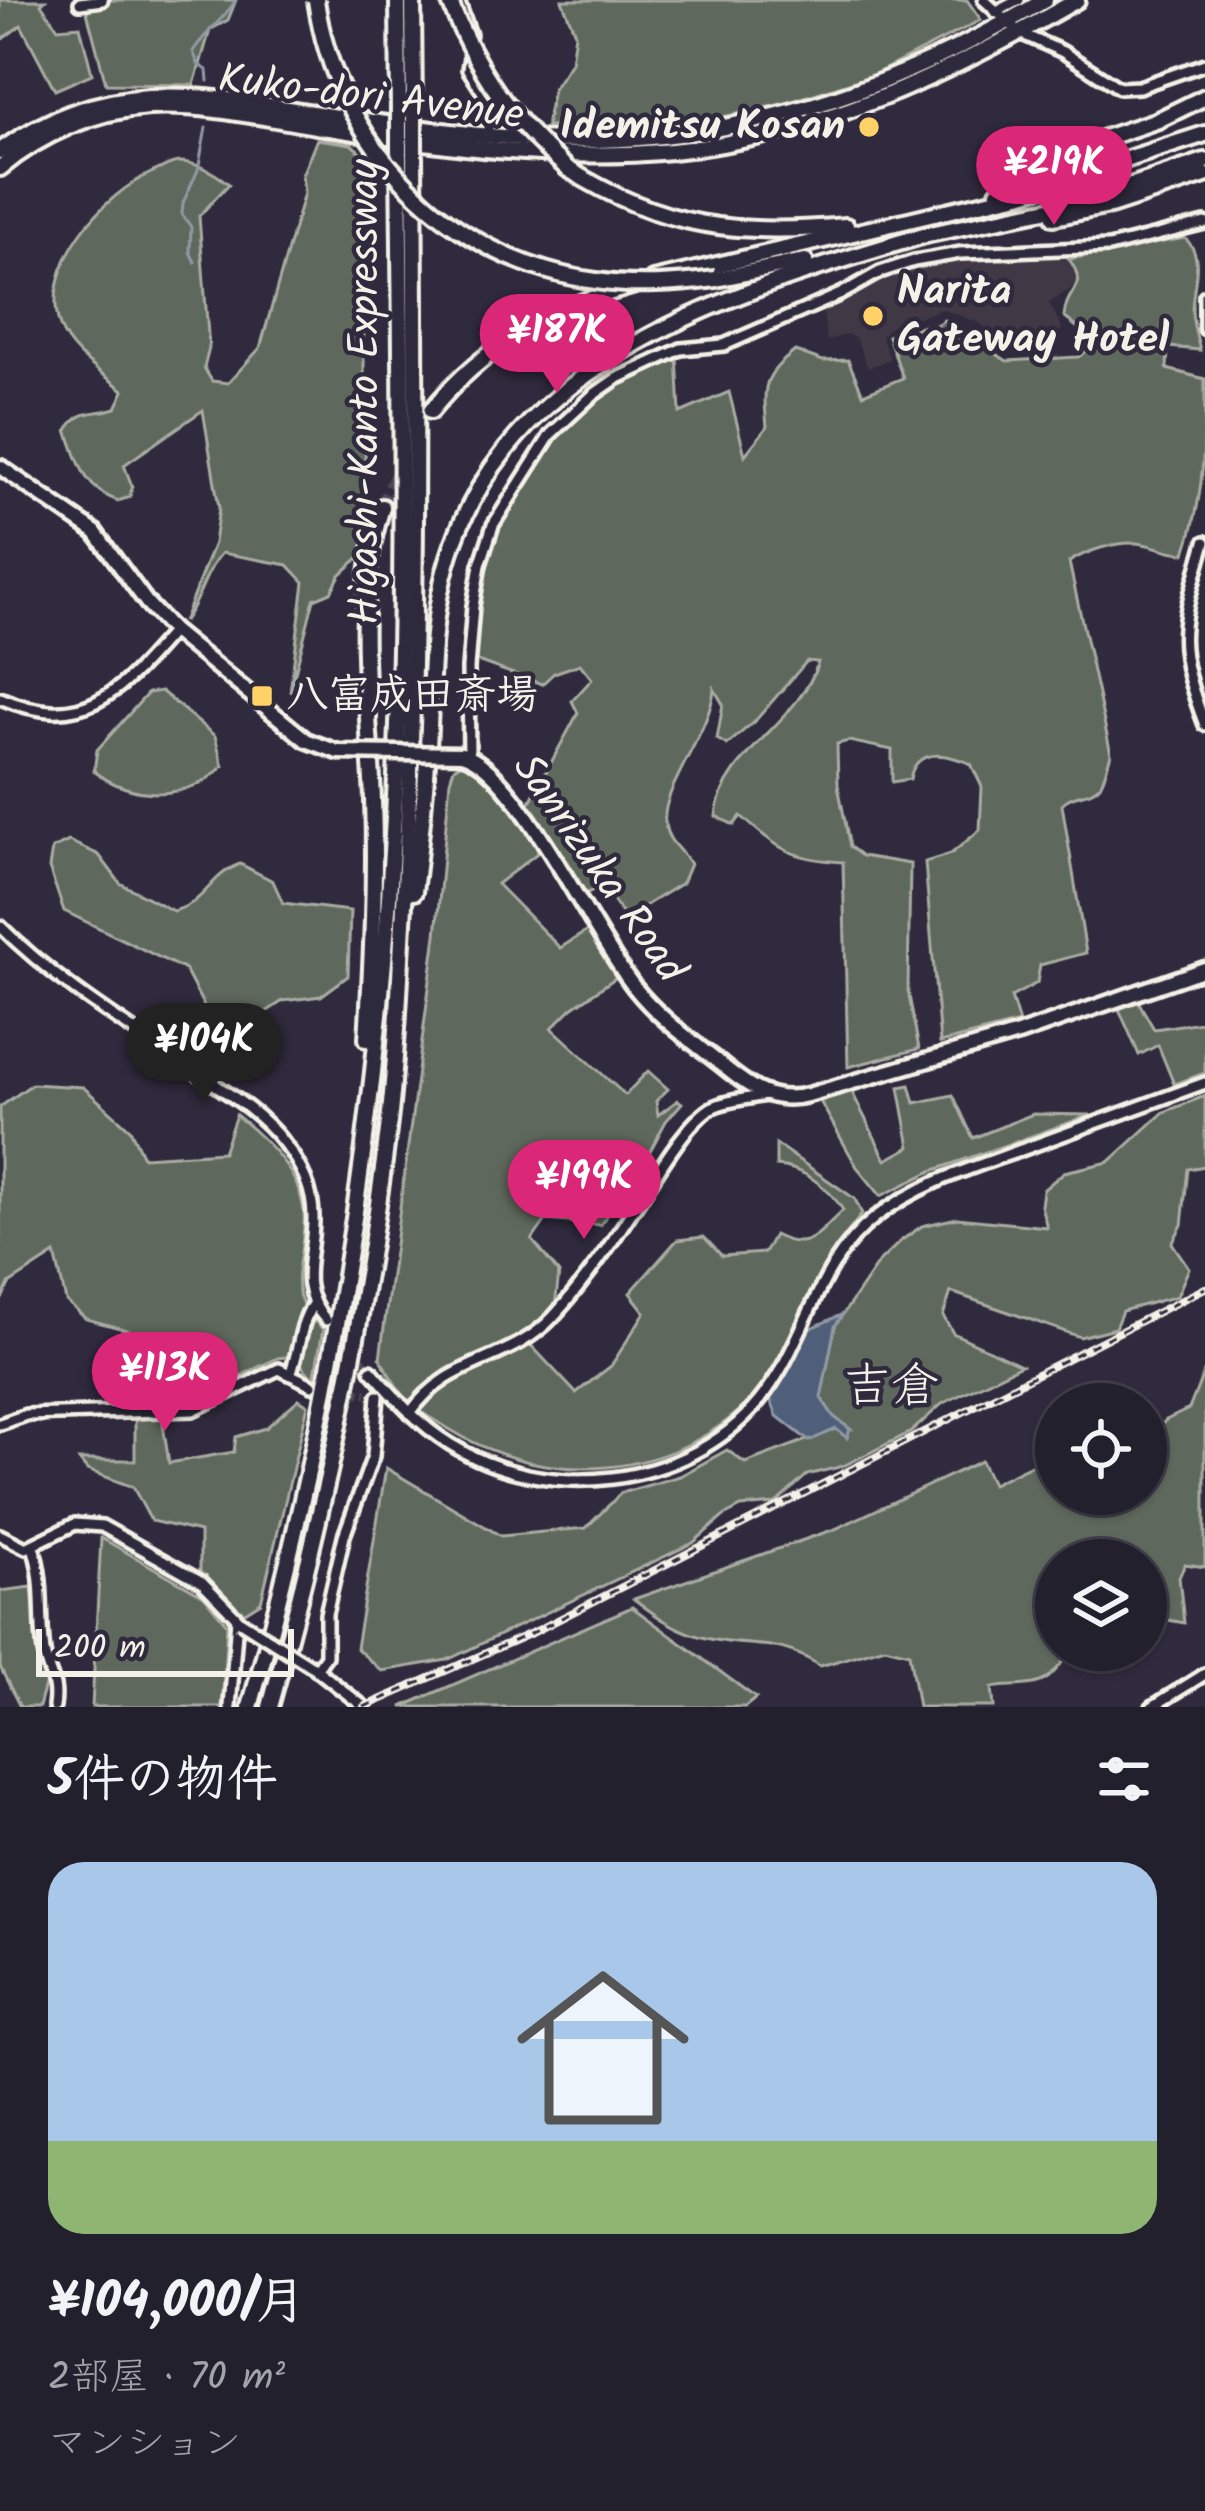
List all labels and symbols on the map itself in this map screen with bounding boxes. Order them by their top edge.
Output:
street label: Kuko-dori Avenue [214,46,528,150]
place label: Idemitsu Kosan [560,94,845,161]
marker: Idemitsu Kosan [856,114,882,140]
pin: ¥219K [970,126,1138,228]
street label: Higashi-Kanto Expressway [333,159,400,625]
place label: Narita Gateway Hotel [897,259,1170,374]
pin: ¥187K [473,294,641,396]
marker: Narita Gateway Hotel [860,303,886,329]
place label: 八富成田斎場 [286,663,538,730]
marker: 八富成田斎場 [249,683,275,709]
street label: Sanrizuka Road [494,740,703,999]
pin: ¥104K [120,1003,288,1105]
pin: ¥199K [500,1140,668,1242]
pin: ¥113K [81,1332,249,1434]
district label: 吉倉 [843,1350,939,1426]
scale bar [36,1623,294,1676]

